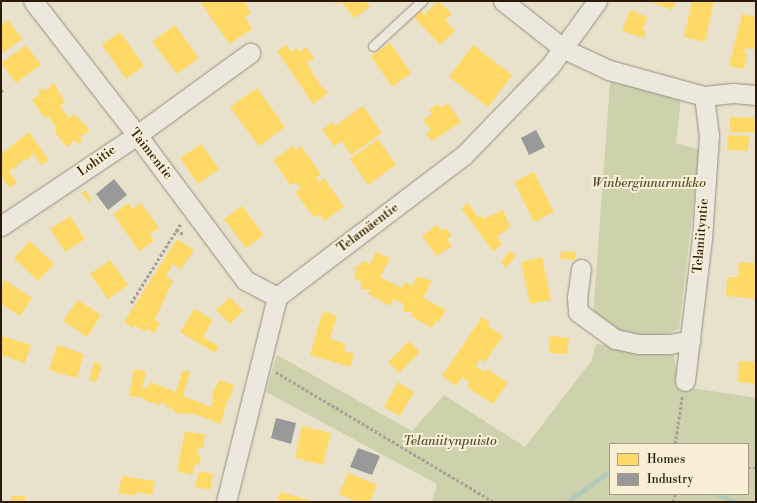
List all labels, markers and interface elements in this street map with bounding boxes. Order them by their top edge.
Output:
street label: Taimentie [126,125,176,183]
street label: Lohitie [75,142,119,180]
park label: Winberginnurmikko [592,175,706,191]
street label: Telaniityntie [690,198,712,274]
street label: Telamäentie [334,200,402,256]
park label: Telaniitynpuisto [403,433,497,449]
legend [609,443,749,495]
text: Homes [647,452,685,467]
text: Industry [647,472,693,487]

